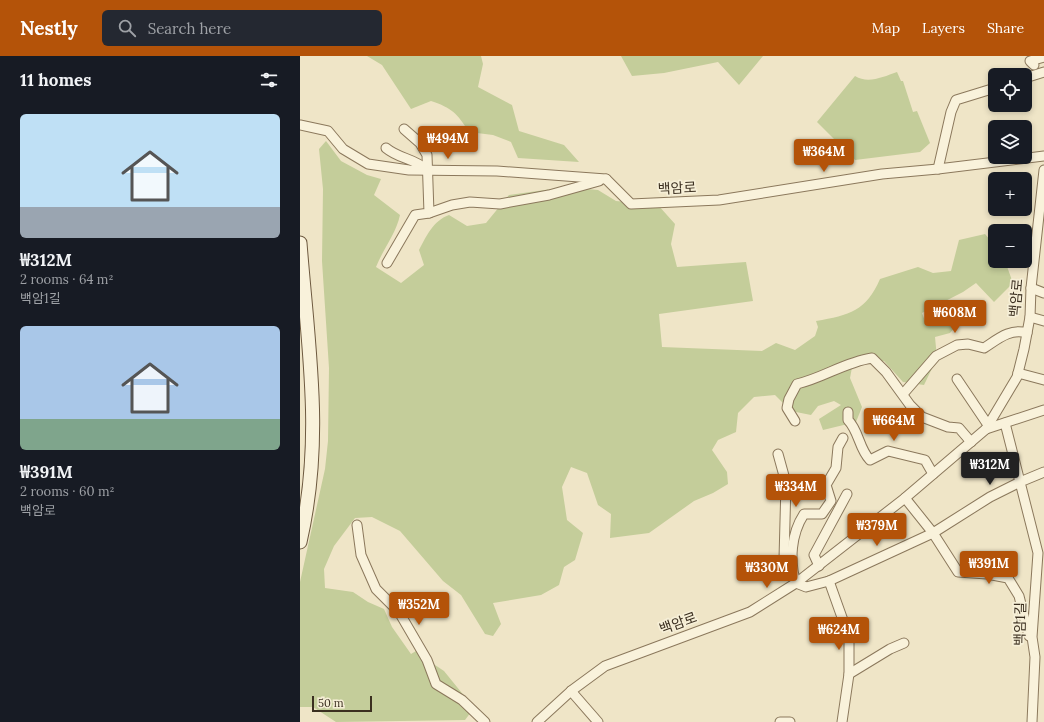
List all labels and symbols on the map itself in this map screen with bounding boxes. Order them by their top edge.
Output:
pin: ₩494M [420,126,476,160]
pin: ₩364M [796,139,852,173]
street label: 백암로 [657,178,697,198]
street label: 백암로 [1005,278,1027,318]
pin: ₩608M [927,300,983,334]
pin: ₩664M [866,408,922,442]
pin: ₩312M [962,452,1018,486]
pin: ₩334M [768,474,824,508]
pin: ₩379M [849,513,905,547]
pin: ₩391M [961,551,1017,585]
pin: ₩330M [739,555,795,589]
pin: ₩352M [391,592,447,626]
street label: 백암1길 [1011,602,1029,646]
street label: 백암로 [657,608,699,638]
pin: ₩624M [811,617,867,651]
scale bar [312,694,372,713]

